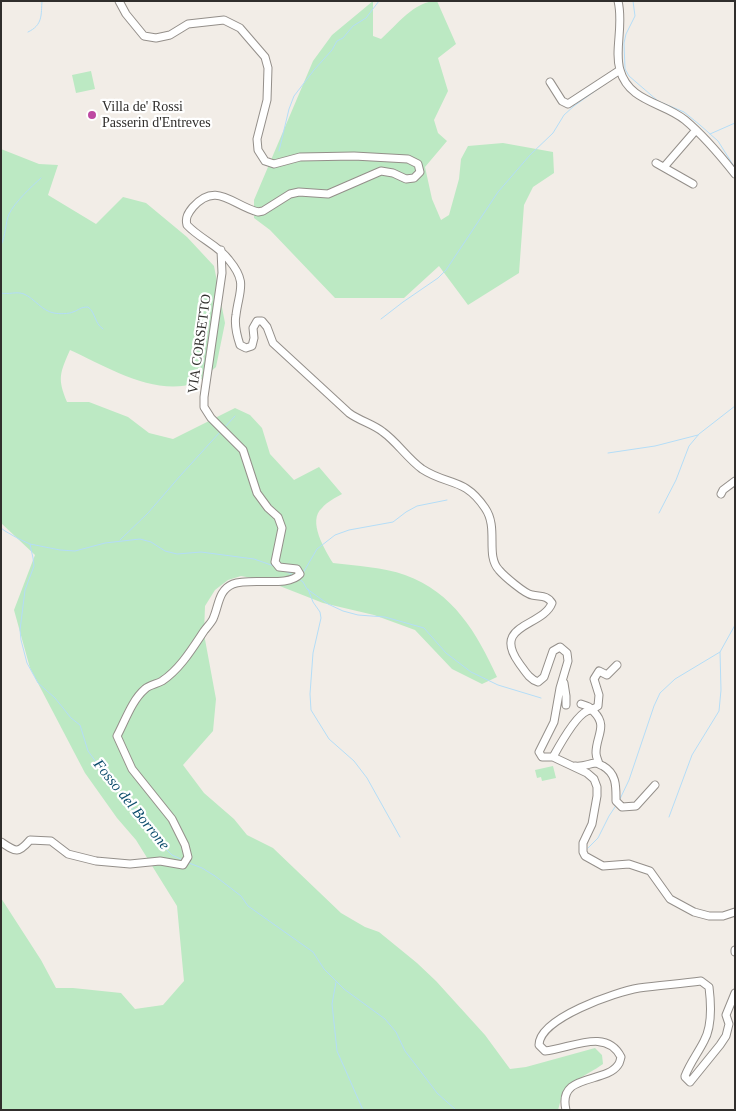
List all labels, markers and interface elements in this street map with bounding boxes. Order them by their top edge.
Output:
place label: Villa de' Rossi Passerin d'Entreves [102,99,211,132]
marker: Villa de' Rossi Passerin d'Entreves [86,109,98,121]
street label: VIA CORSETTO [185,293,215,395]
water label: Fosso del Borrone [89,756,173,854]

